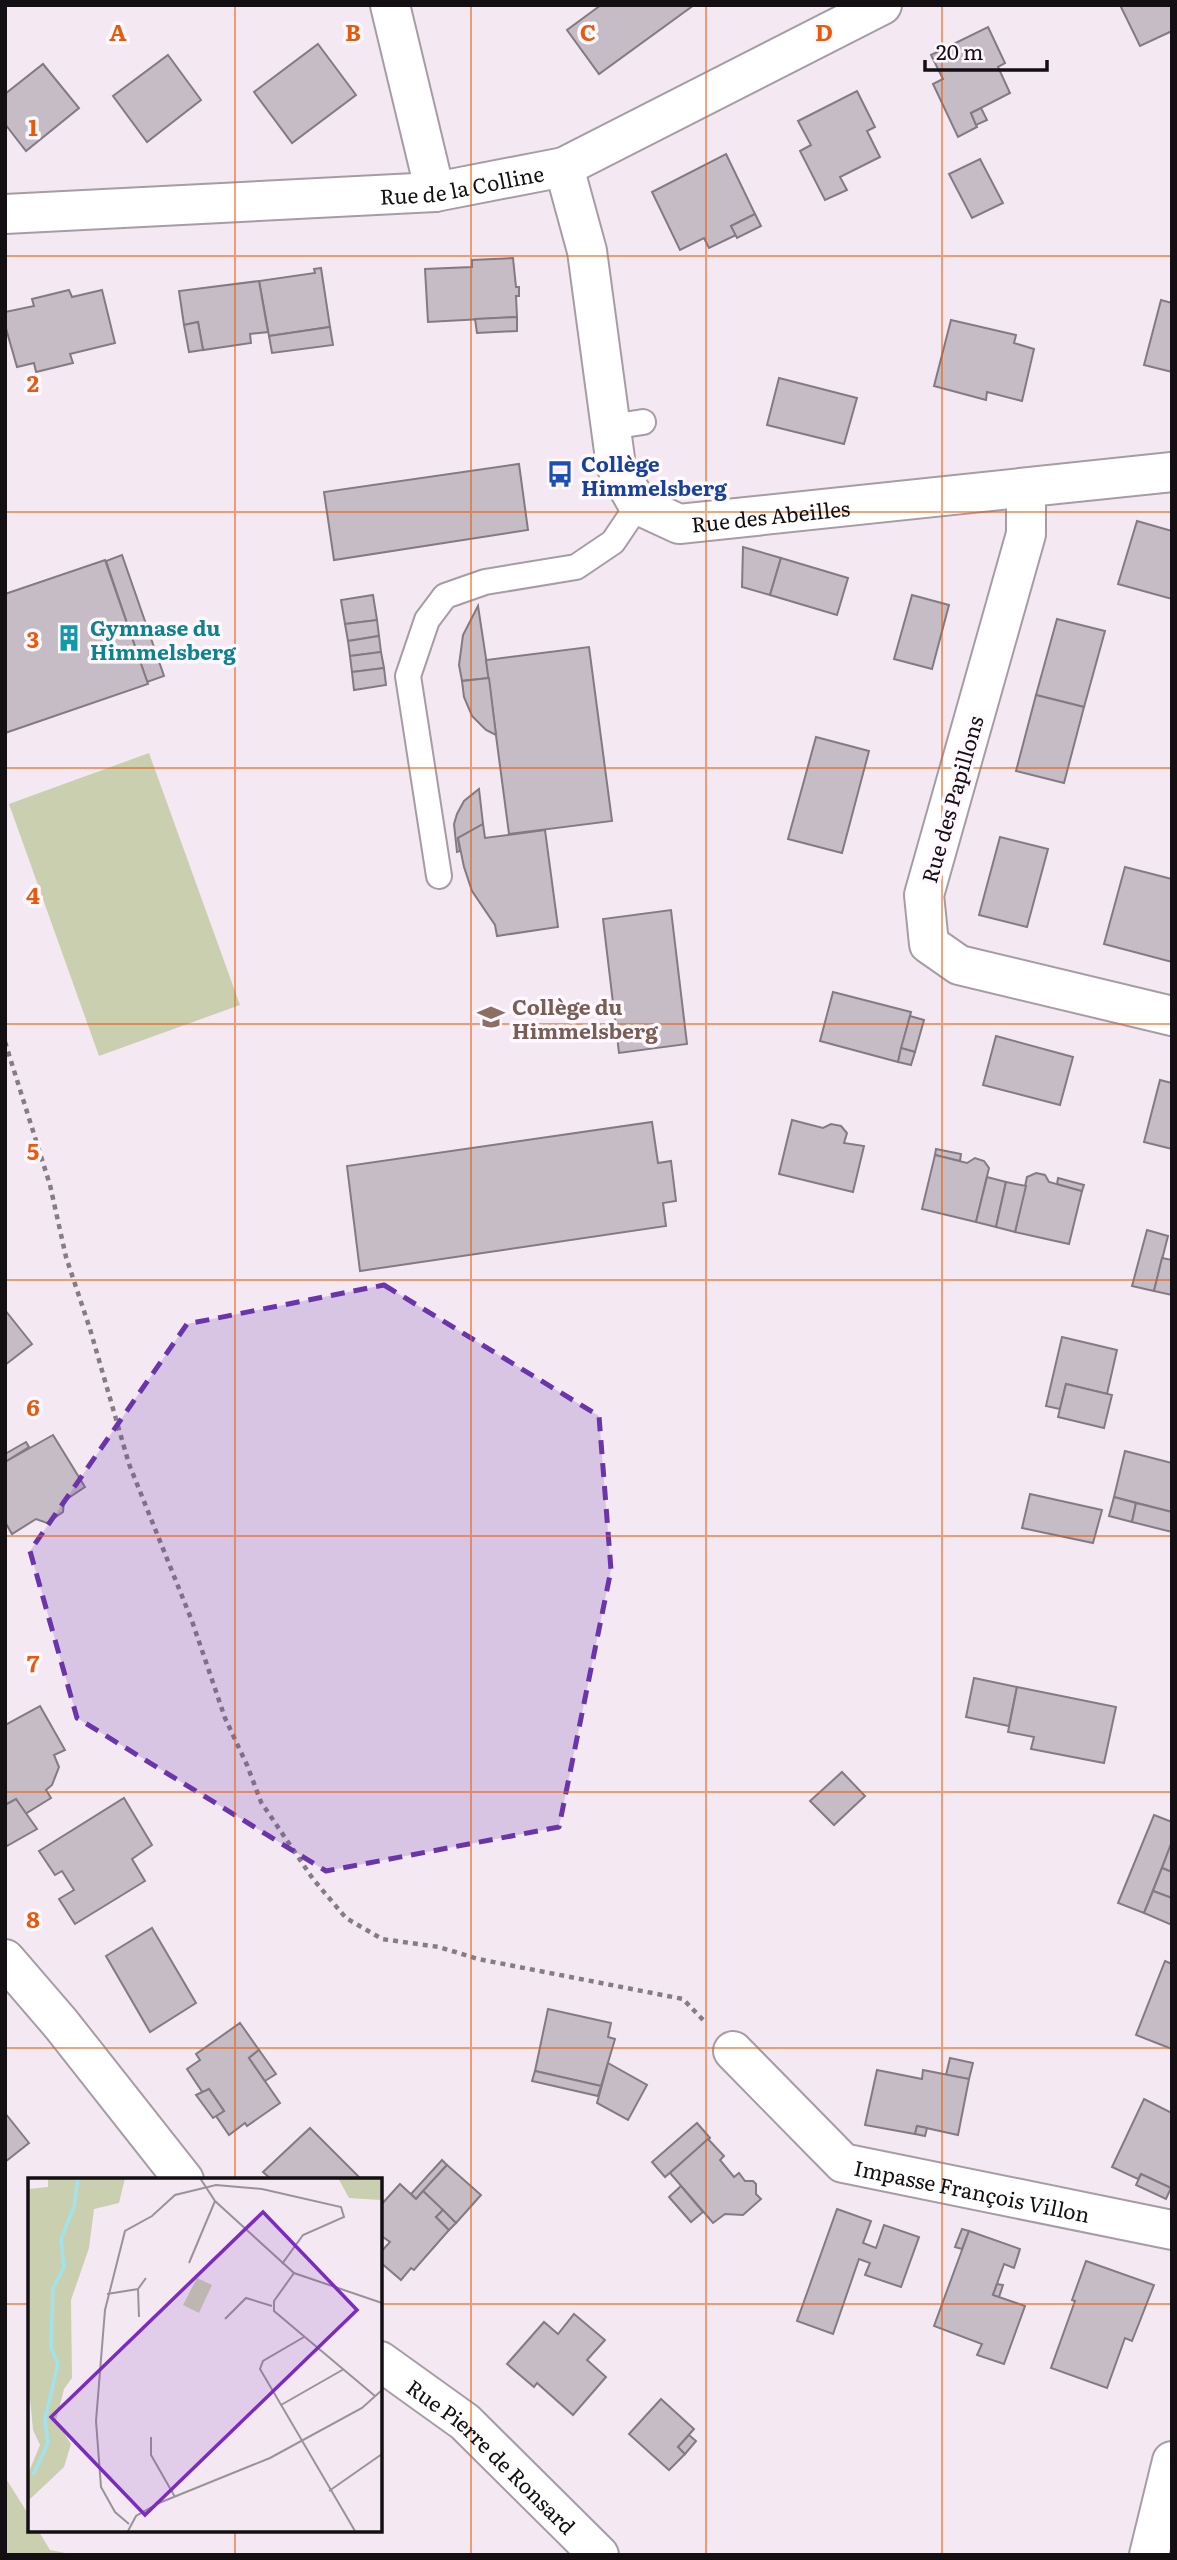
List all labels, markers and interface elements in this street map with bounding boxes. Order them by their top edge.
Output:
text: A [109,14,127,48]
text: B [345,14,361,48]
text: C [580,14,596,48]
text: D [815,14,833,48]
scale bar [925,28,1048,72]
text: 20 m [936,35,983,66]
text: 1 [28,109,38,143]
street label: Rue de la Colline [379,156,546,210]
text: 2 [27,365,39,399]
place label: Collège Himmelsberg [581,447,727,502]
bus stop icon: Collège Himmelsberg [545,459,575,489]
street label: Rue des Abeilles [690,491,851,538]
place label: Gymnase du Himmelsberg [90,611,236,666]
text: 3 [27,621,39,655]
building icon: Gymnase du Himmelsberg [54,623,84,653]
street label: Rue des Papillons [912,712,990,886]
text: 4 [26,877,40,911]
place label: Collège du Himmelsberg [512,990,658,1045]
school or university icon: Collège du Himmelsberg [476,1002,506,1032]
text: 5 [27,1133,39,1167]
text: 6 [26,1389,40,1423]
text: 7 [27,1645,40,1679]
text: 8 [26,1901,40,1935]
street label: Impasse François Villon [852,2150,1093,2228]
inset map [28,2178,382,2532]
street label: Rue Pierre de Ronsard [401,2370,584,2540]

